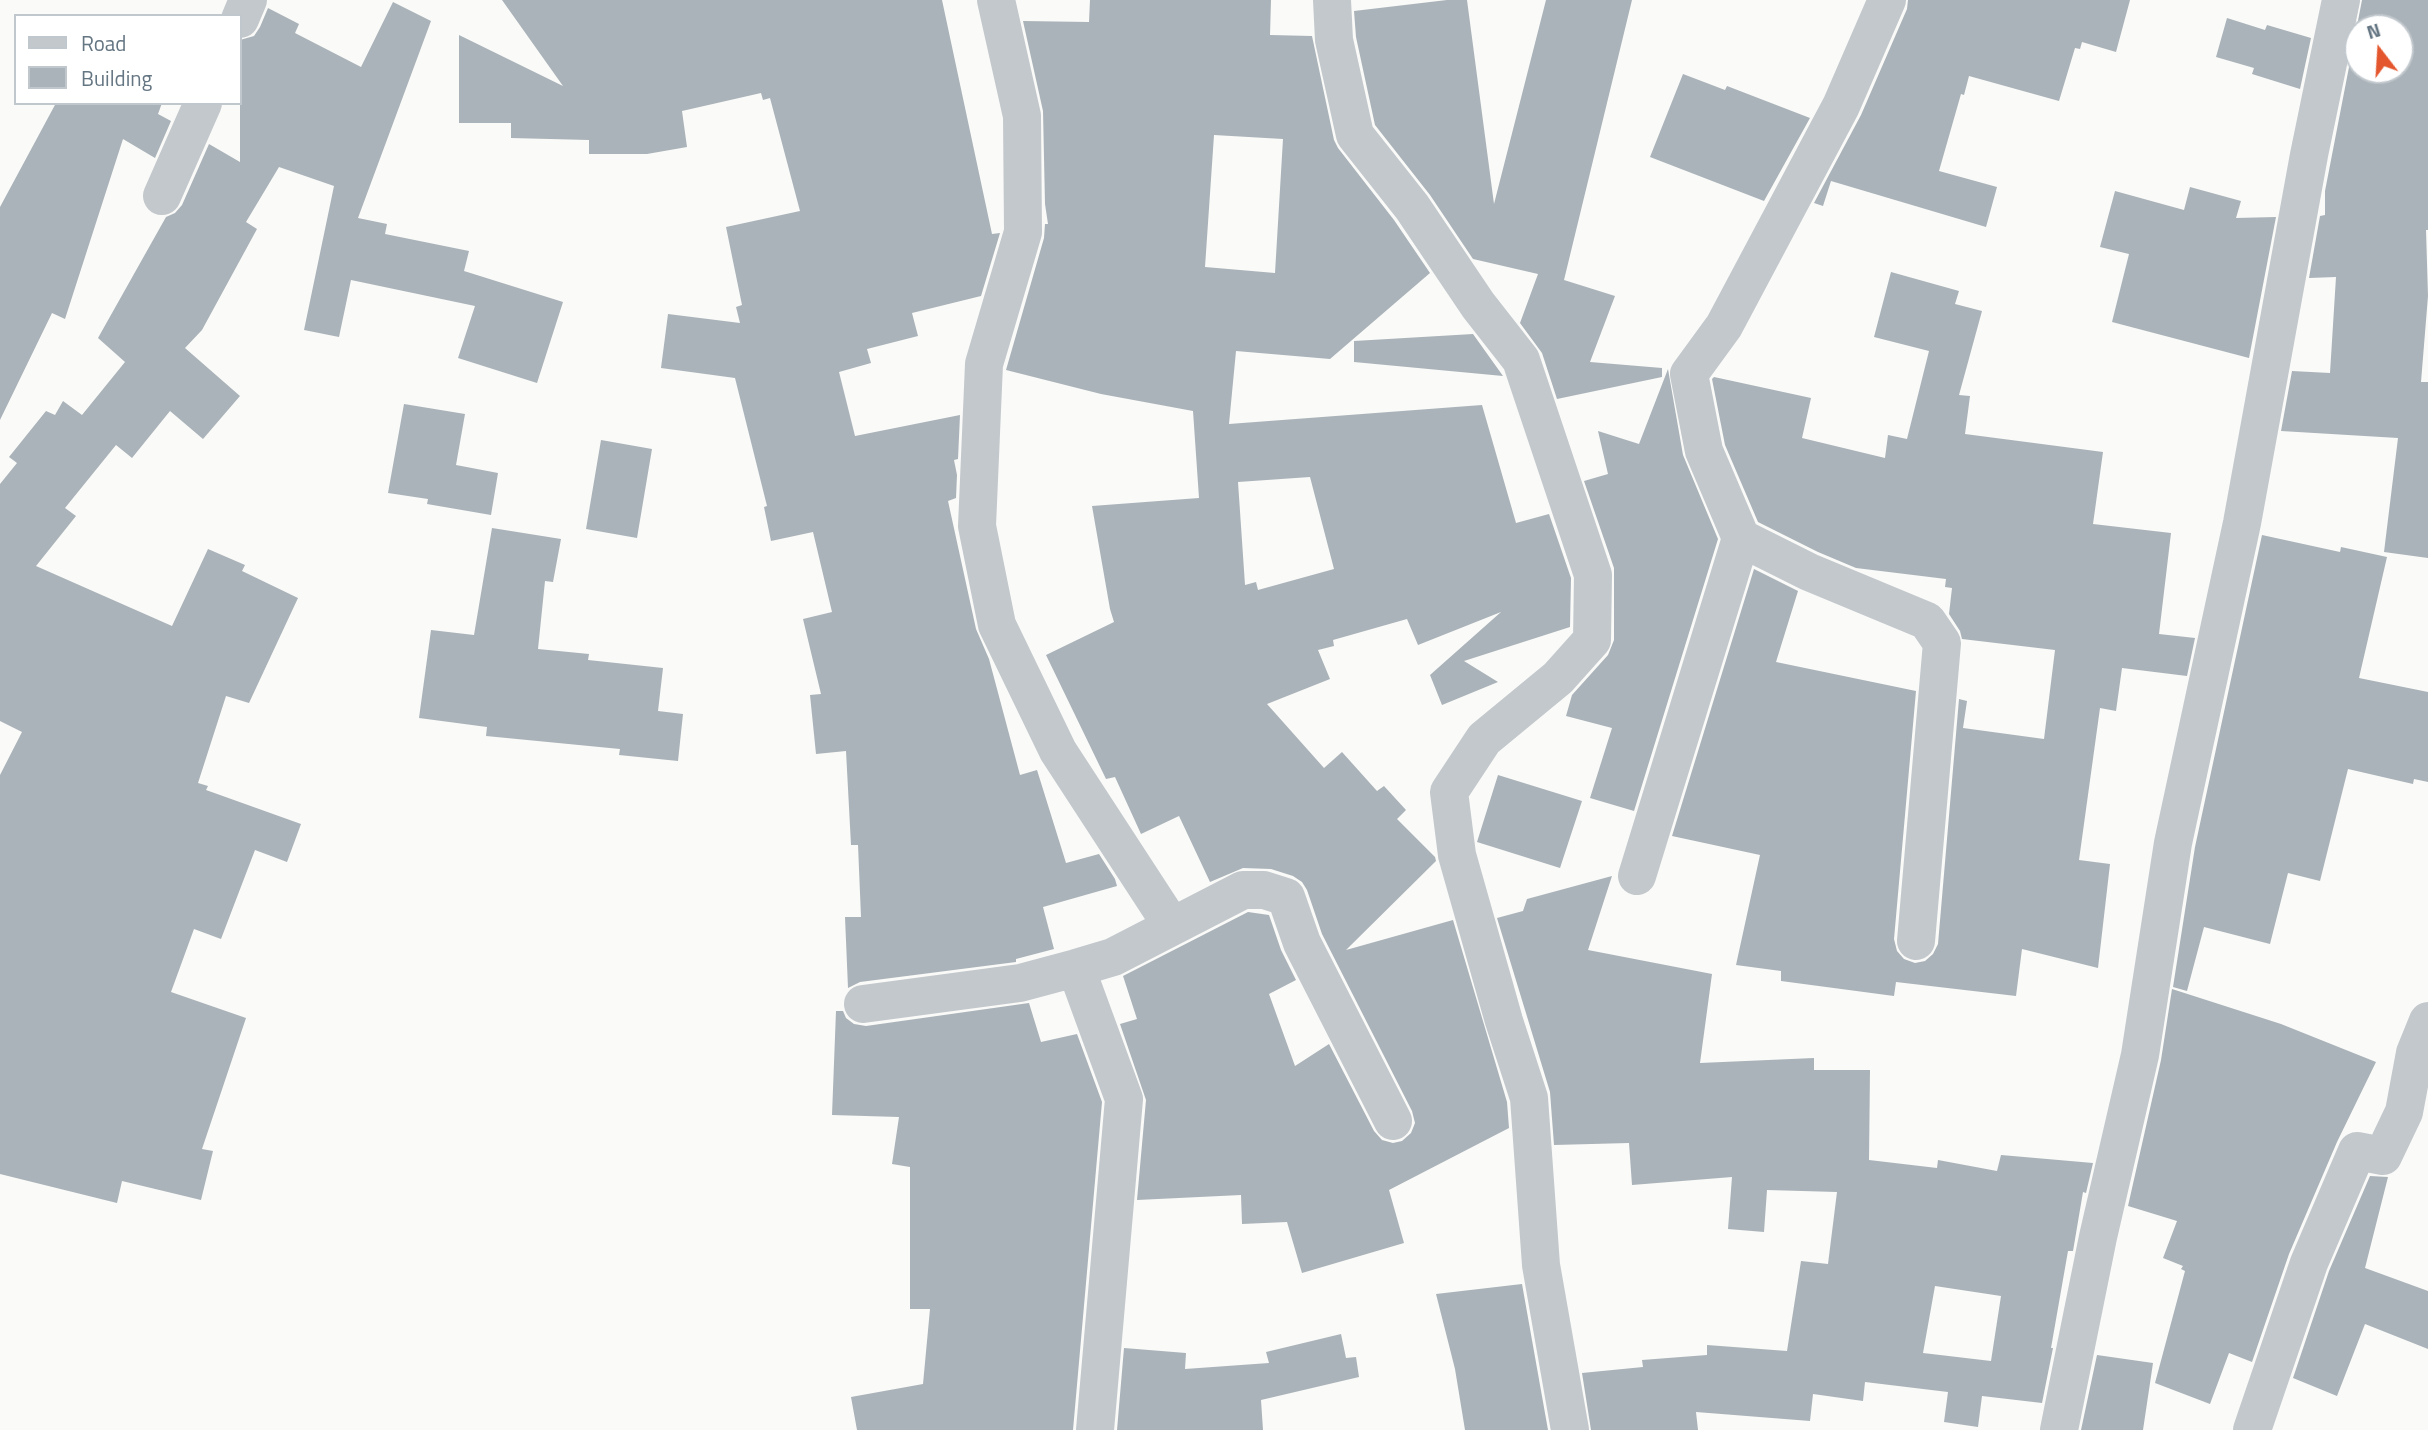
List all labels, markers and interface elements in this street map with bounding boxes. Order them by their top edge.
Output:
legend [14,14,242,105]
north arrow [2344,14,2414,84]
text: N [2363,15,2384,46]
text: Road [81,27,126,59]
text: Building [81,62,152,94]

